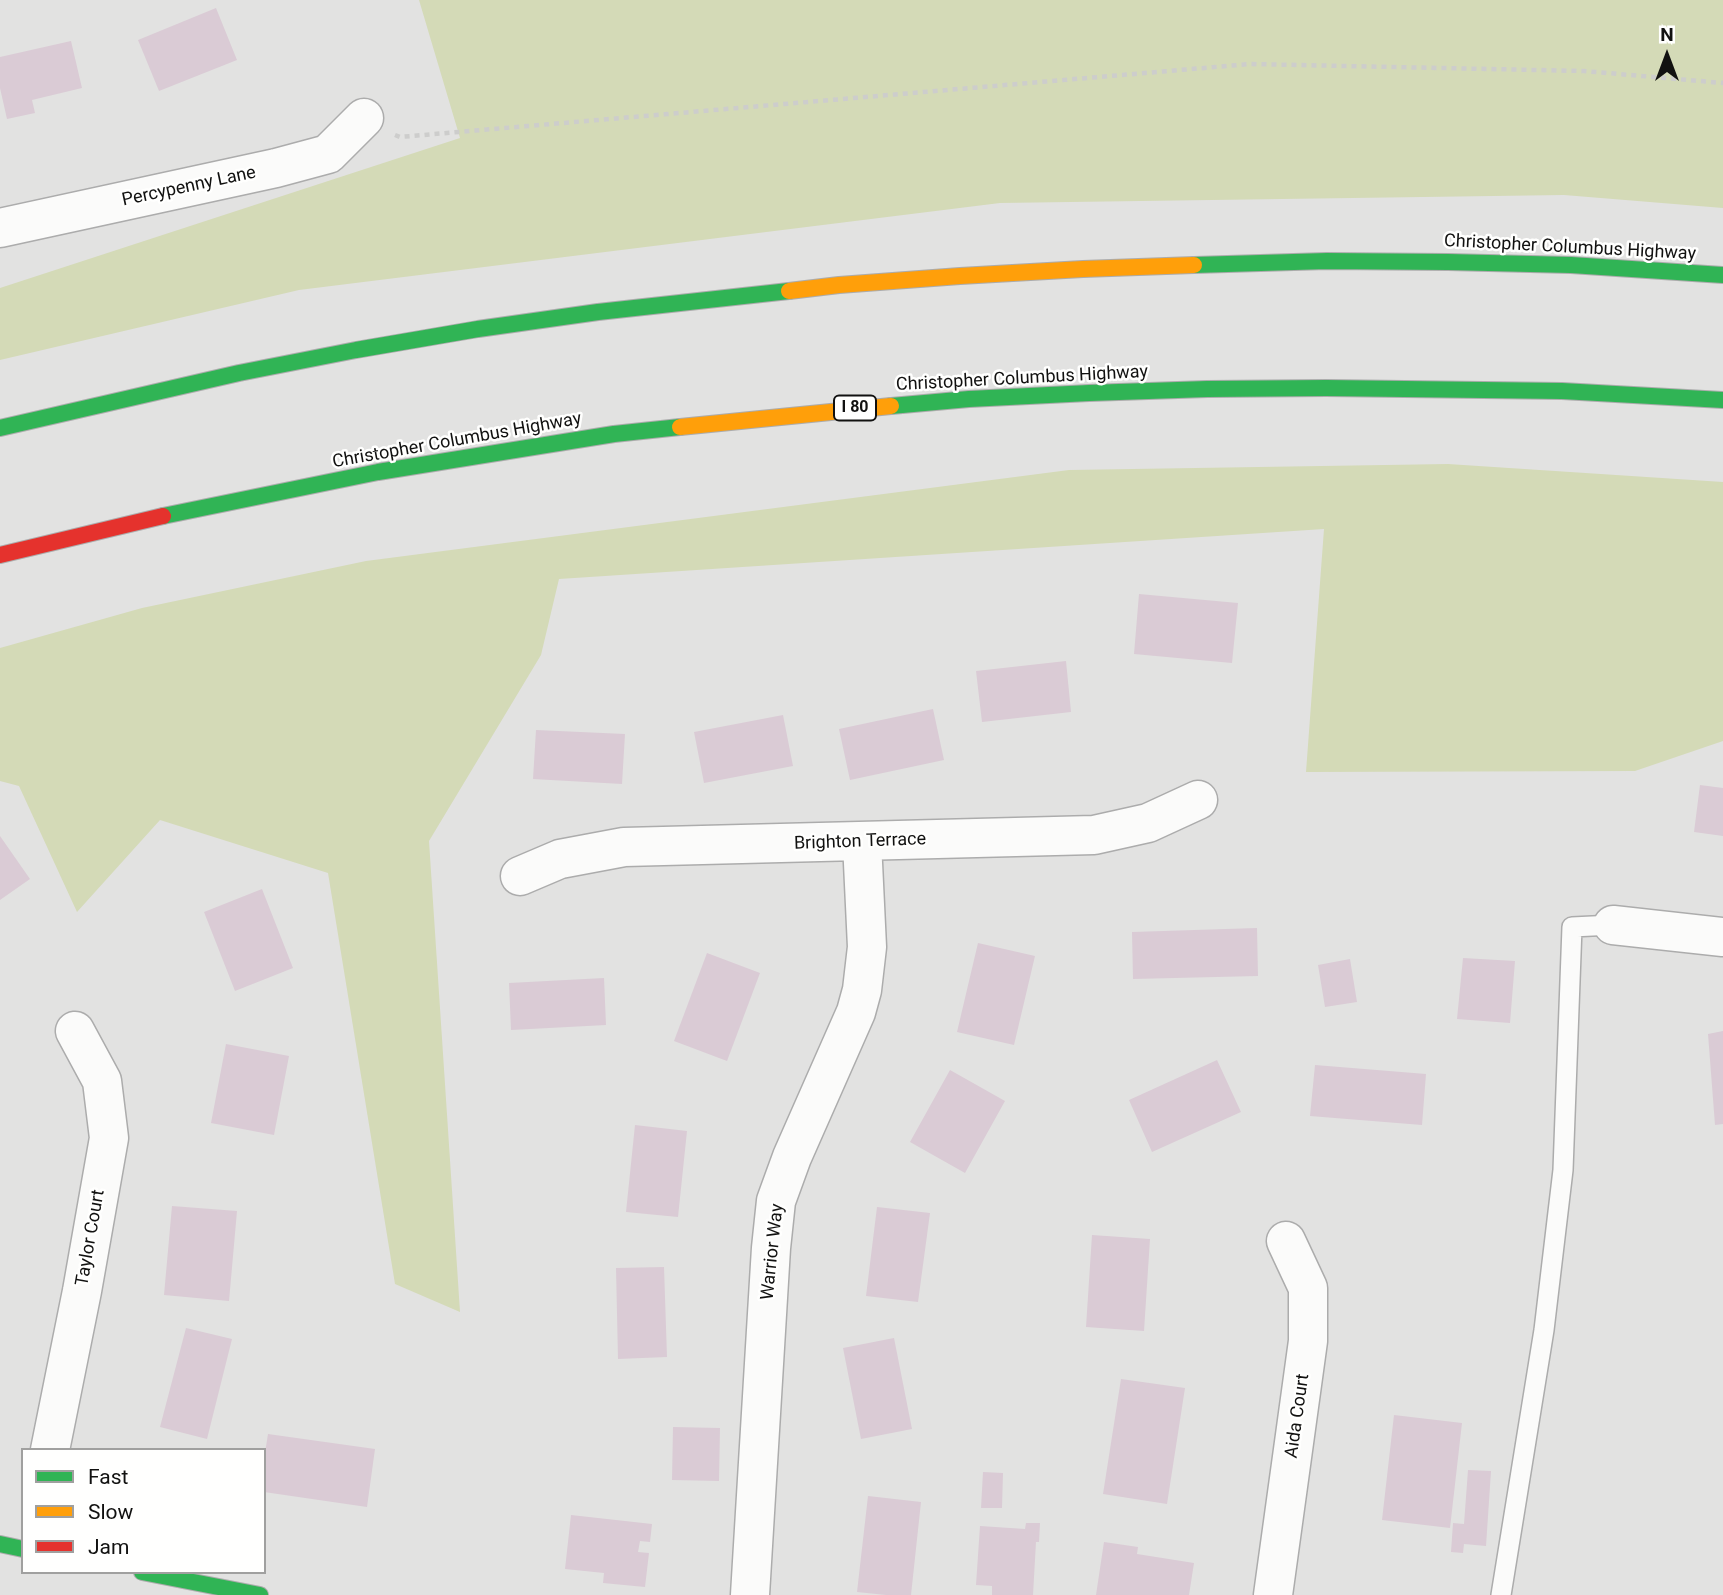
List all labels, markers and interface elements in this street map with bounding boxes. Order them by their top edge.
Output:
north arrow [1632,21,1702,91]
text: N [1660,23,1674,46]
street label: Percypenny Lane [120,162,258,212]
street label: Christopher Columbus Highway [1443,231,1697,265]
street label: Christopher Columbus Highway [895,362,1149,396]
road number: I 80 [834,396,876,420]
street label: Christopher Columbus Highway [331,408,583,474]
street label: Brighton Terrace [794,829,926,855]
street label: Taylor Court [72,1188,110,1288]
street label: Warrior Way [757,1203,789,1301]
street label: Aida Court [1281,1372,1315,1460]
legend [21,1448,266,1574]
text: Fast [88,1465,128,1489]
text: Slow [88,1500,133,1524]
text: Jam [88,1535,129,1559]

